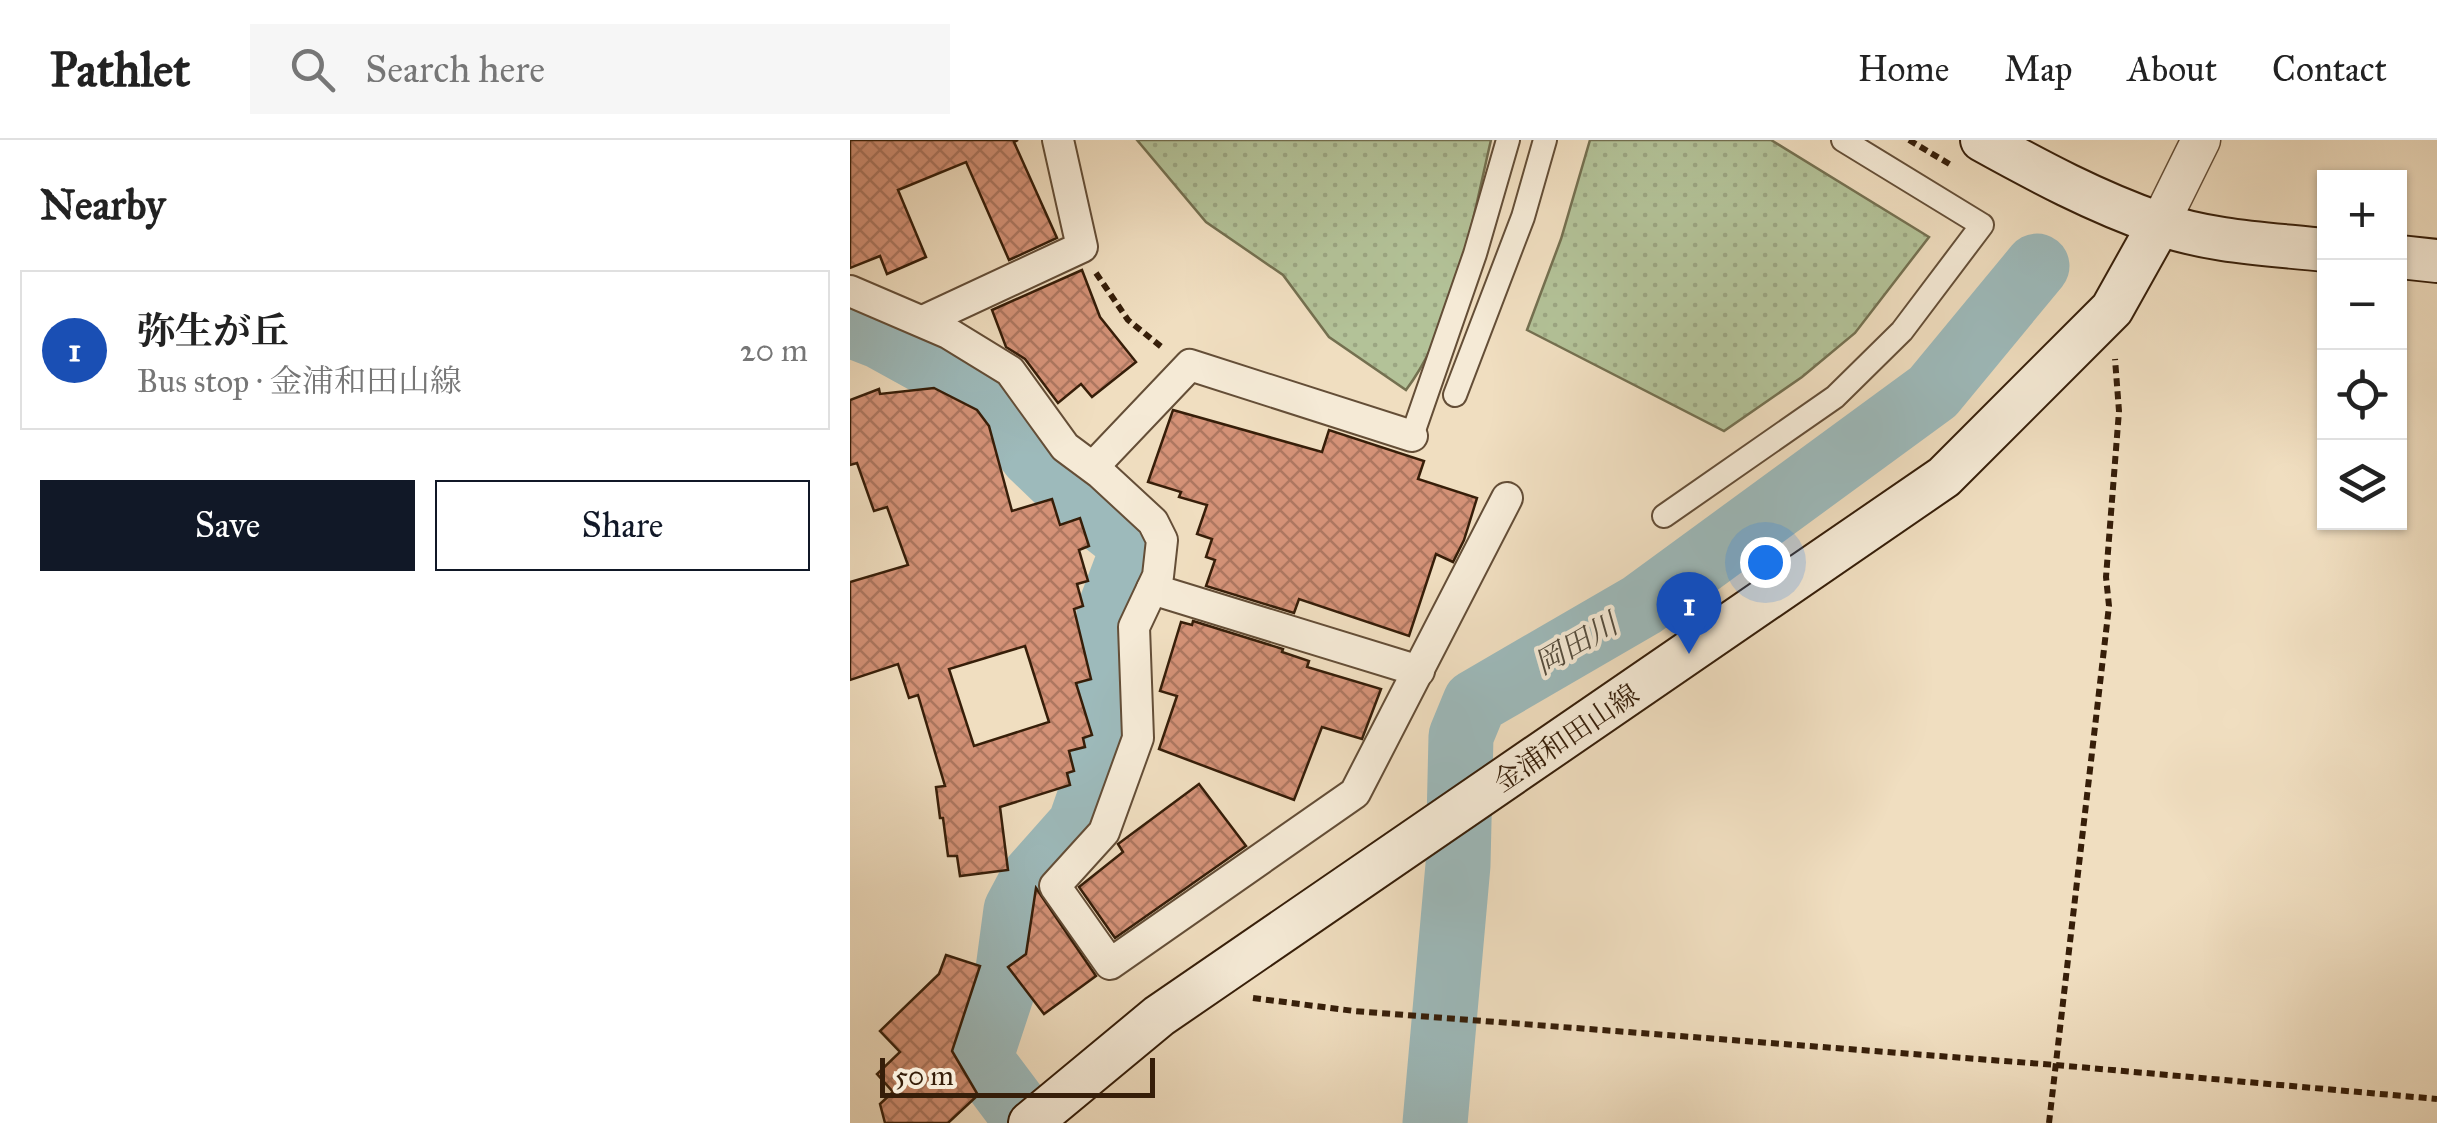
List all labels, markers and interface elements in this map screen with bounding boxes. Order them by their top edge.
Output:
search box [250,24,950,114]
text: Pathlet [50,40,190,99]
icon: search [285,42,340,97]
text: Search here [365,46,545,92]
text: Home [1858,48,1949,91]
text: Map [2004,48,2073,91]
text: About [2128,48,2217,91]
text: Contact [2272,48,2387,91]
map controls [2317,170,2407,530]
button: + [2317,170,2407,260]
text: Nearby [40,179,165,231]
button: − [2317,260,2407,350]
text: 弥生が丘 [137,308,289,354]
text: 1 [68,331,81,370]
text: 20 m [740,331,808,370]
button: locate [2317,350,2407,440]
text: Bus stop · 金浦和田山線 [137,362,462,401]
button: layers [2317,440,2407,530]
button: Save [40,480,415,571]
button: Share [435,480,810,571]
your location [1740,537,1791,588]
pin: 1 [1656,572,1722,654]
water label: 岡田川 [1528,604,1627,682]
street label: 金浦和田山線 [1487,677,1645,799]
scale bar [880,1053,1155,1098]
text: 50 m [895,1058,954,1093]

